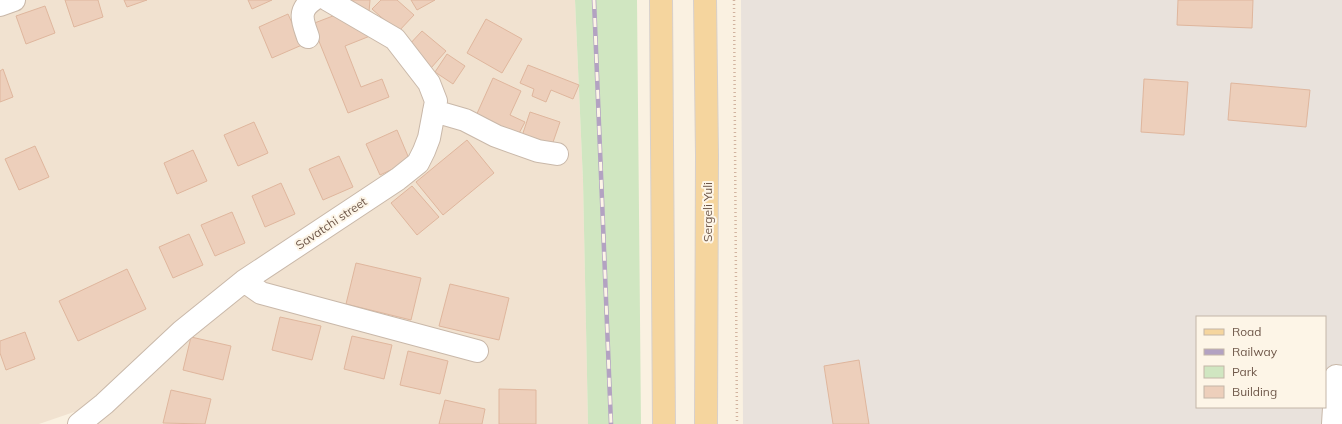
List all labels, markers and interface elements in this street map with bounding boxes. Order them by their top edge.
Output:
street label: Sergeli Yuli [700,182,715,242]
street label: Savatchi street [292,194,370,252]
legend [1196,316,1326,408]
text: Road [1232,324,1261,339]
text: Railway [1232,344,1278,359]
text: Park [1232,364,1258,379]
text: Building [1232,384,1277,399]

